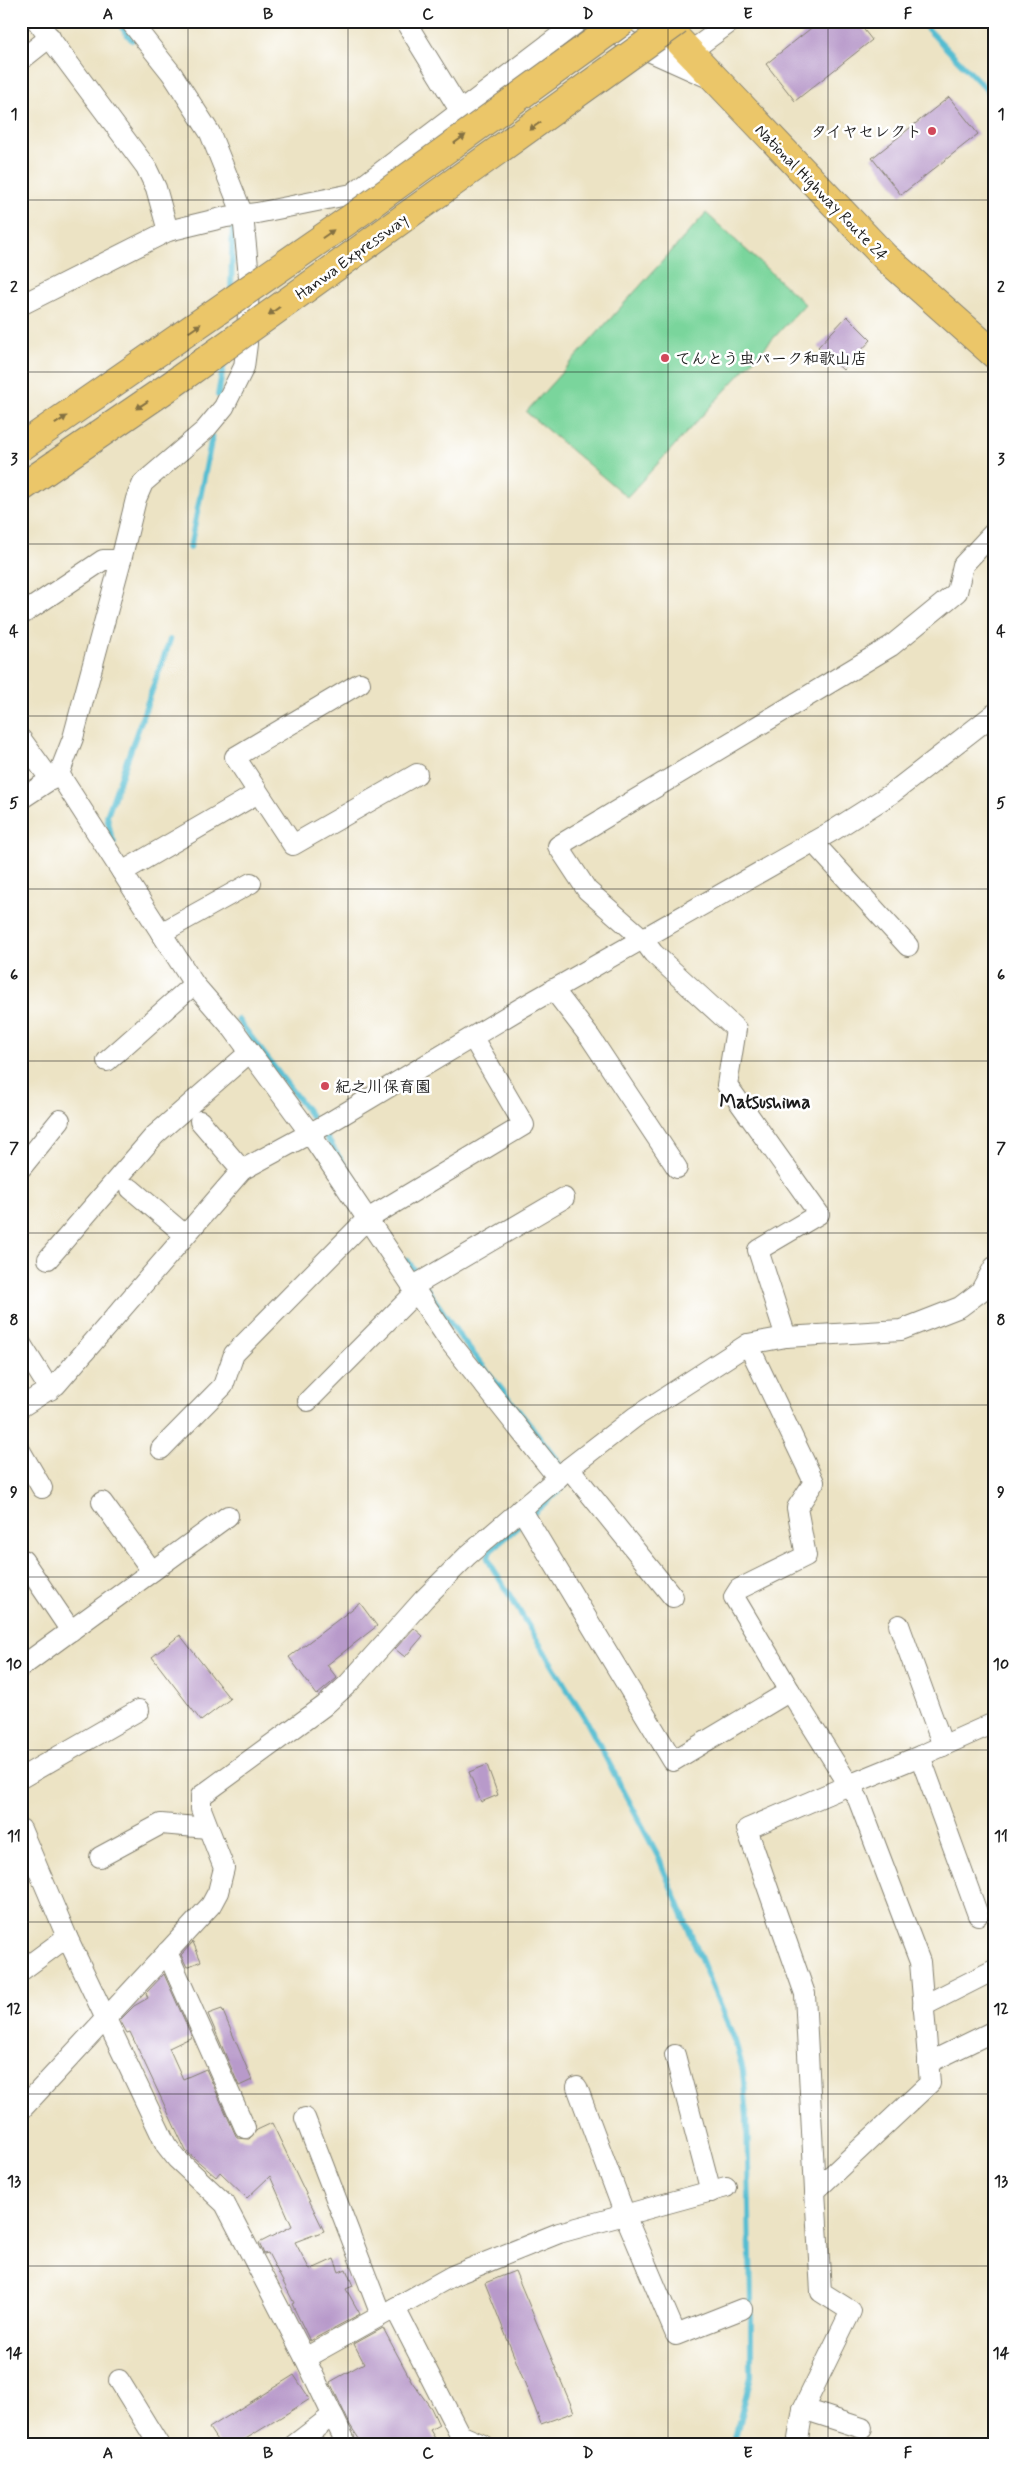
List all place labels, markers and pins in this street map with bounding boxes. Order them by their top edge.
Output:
place label: タイヤセレクト [811,122,922,143]
marker: タイヤセレクト [926,125,938,137]
place label: てんとう虫パーク和歌山店 [675,349,867,370]
marker: てんとう虫パーク和歌山店 [659,352,671,364]
place label: 紀之川保育園 [335,1077,431,1098]
marker: 紀之川保育園 [319,1080,331,1092]

